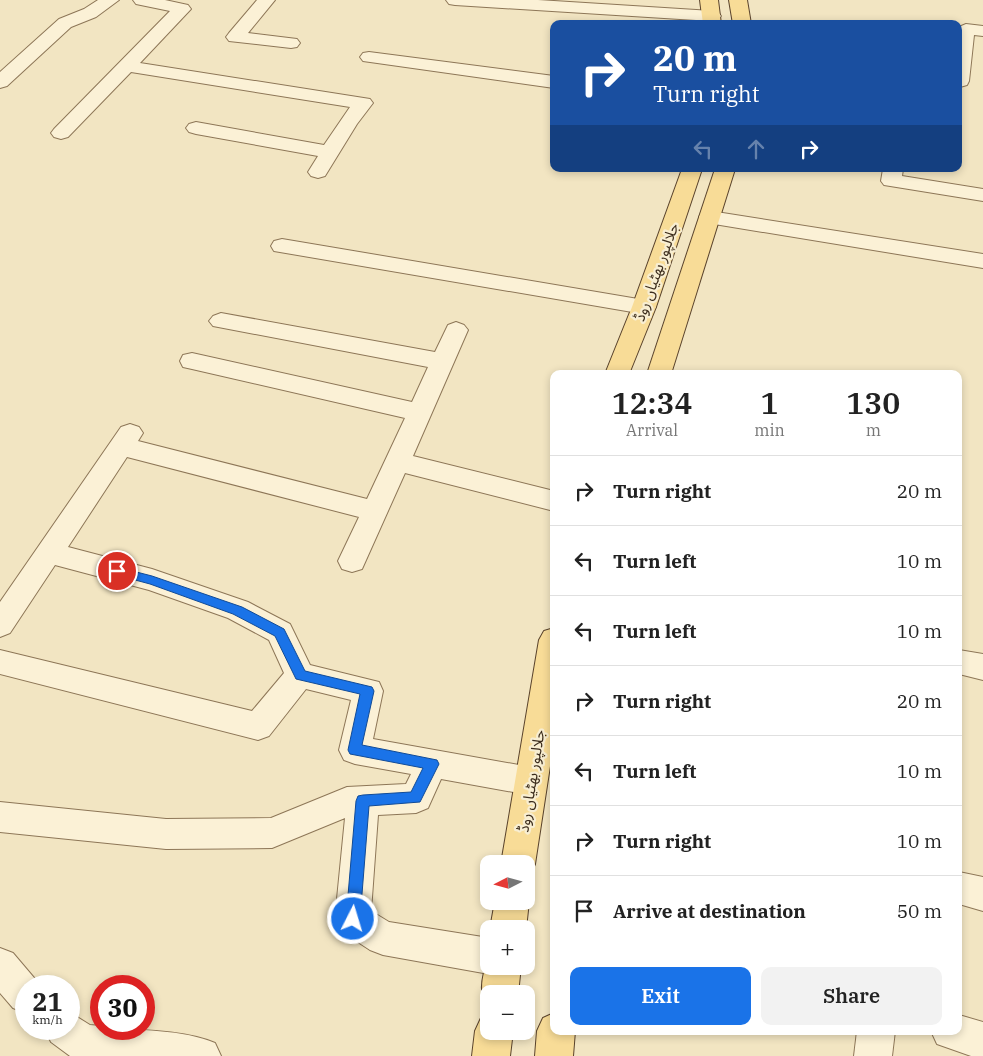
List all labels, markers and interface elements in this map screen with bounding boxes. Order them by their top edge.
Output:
text: 20 m [653,35,737,81]
icon: right [570,40,635,105]
text: Turn right [653,79,760,108]
icon: left [689,135,717,163]
icon: ahead [742,135,770,163]
icon: right [795,135,823,163]
street label: جلالپور بھٹیاں روڈ [629,220,684,324]
text: 12:34 [612,383,693,422]
text: 1 [760,383,778,422]
text: 130 [846,383,900,422]
text: Arrival [626,420,678,440]
text: min [754,420,785,440]
text: m [866,420,881,440]
icon: right [570,477,598,505]
text: Turn right [613,479,711,503]
text: 20 m [897,479,942,503]
icon: left [570,547,598,575]
text: Turn left [613,549,696,573]
text: 10 m [897,549,942,573]
pin [96,550,138,592]
icon: arrive [103,557,131,585]
icon: left [570,617,598,645]
text: Turn left [613,619,696,643]
text: 10 m [897,619,942,643]
icon: right [570,687,598,715]
text: Turn right [613,689,711,713]
text: 20 m [897,689,942,713]
street label: جلالپور بھٹیاں روڈ [514,728,550,834]
icon: left [570,757,598,785]
text: Turn left [613,759,696,783]
text: 10 m [897,759,942,783]
icon: right [570,827,598,855]
text: Turn right [613,829,711,853]
text: 10 m [897,829,942,853]
north arrow [480,855,535,910]
map controls [480,855,535,1040]
position arrow [326,892,378,944]
icon: arrive [570,897,598,925]
text: Arrive at destination [613,899,806,923]
text: 50 m [897,899,942,923]
button: + [480,920,535,975]
button: Exit [570,967,751,1025]
button: Share [761,967,942,1025]
speed limit sign: 30 [90,975,155,1040]
text: 21 [32,985,63,1018]
button: − [480,985,535,1040]
text: km/h [32,1012,63,1027]

